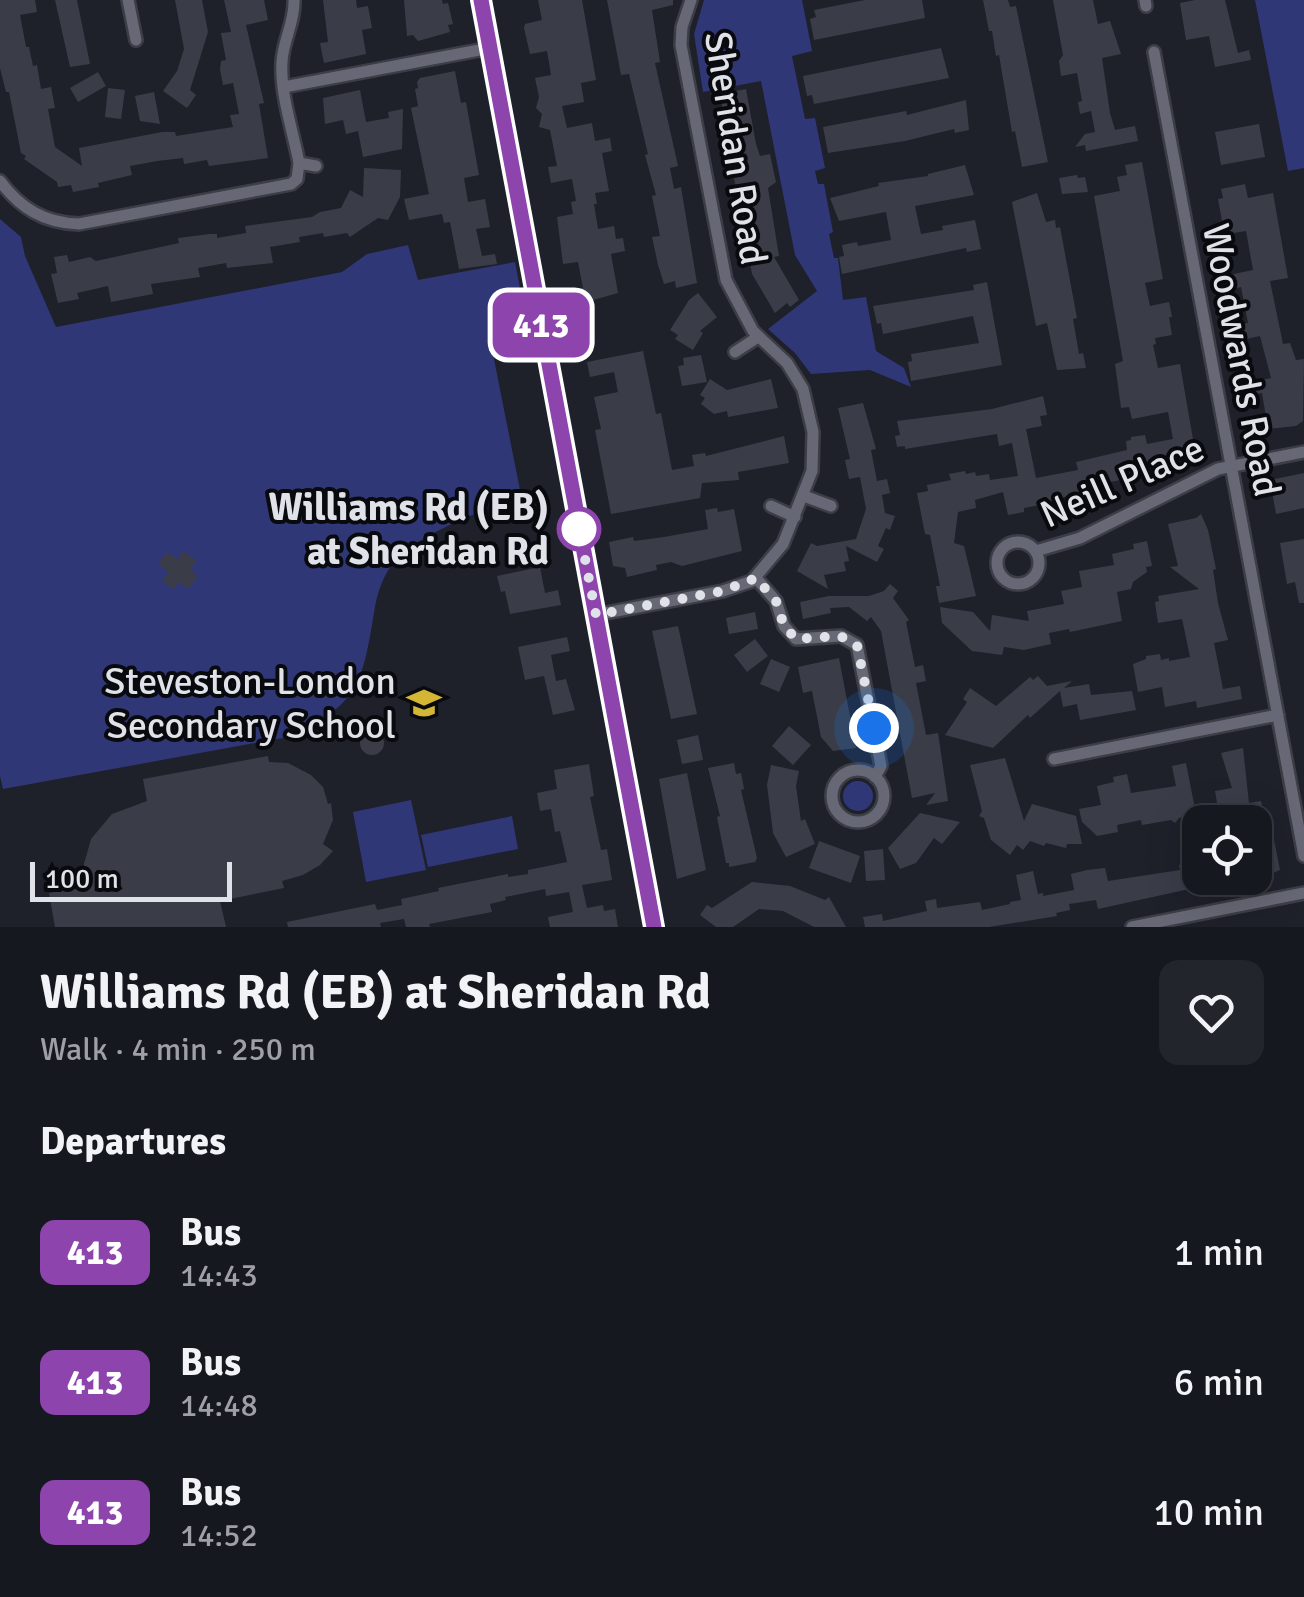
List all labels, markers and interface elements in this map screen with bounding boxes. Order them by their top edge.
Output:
street label: Sheridan Road [694,28,777,268]
street label: Woodwards Road [1192,220,1291,500]
line badge: 413 [484,292,598,358]
text: 413 [513,304,569,347]
street label: Neill Place [1033,425,1211,538]
place label: Williams Rd (EB) at Sheridan Rd [268,484,549,575]
marker: Williams Rd (EB) at Sheridan Rd [558,508,600,550]
place label: Steveston-London Secondary School [104,658,396,749]
school or university icon: Steveston-London Secondary School [405,684,443,722]
your location [849,703,899,753]
map controls [1182,805,1272,895]
button: locate [1182,805,1272,895]
scale bar [30,857,232,901]
text: 100 m [45,862,119,896]
button: heart [1159,960,1264,1065]
text: Williams Rd (EB) at Sheridan Rd [40,963,711,1022]
text: Walk · 4 min · 250 m [40,1030,316,1069]
text: Departures [40,1118,226,1165]
text: Bus [180,1209,241,1256]
text: 1 min [1174,1229,1264,1276]
text: 413 [67,1231,123,1274]
text: 14:43 [180,1256,258,1295]
text: Bus [180,1339,241,1386]
text: 6 min [1174,1359,1264,1406]
text: 413 [67,1361,123,1404]
text: 14:48 [180,1386,258,1425]
text: Bus [180,1469,241,1516]
text: 10 min [1153,1489,1264,1536]
text: 413 [67,1491,123,1534]
text: 14:52 [180,1516,258,1555]

